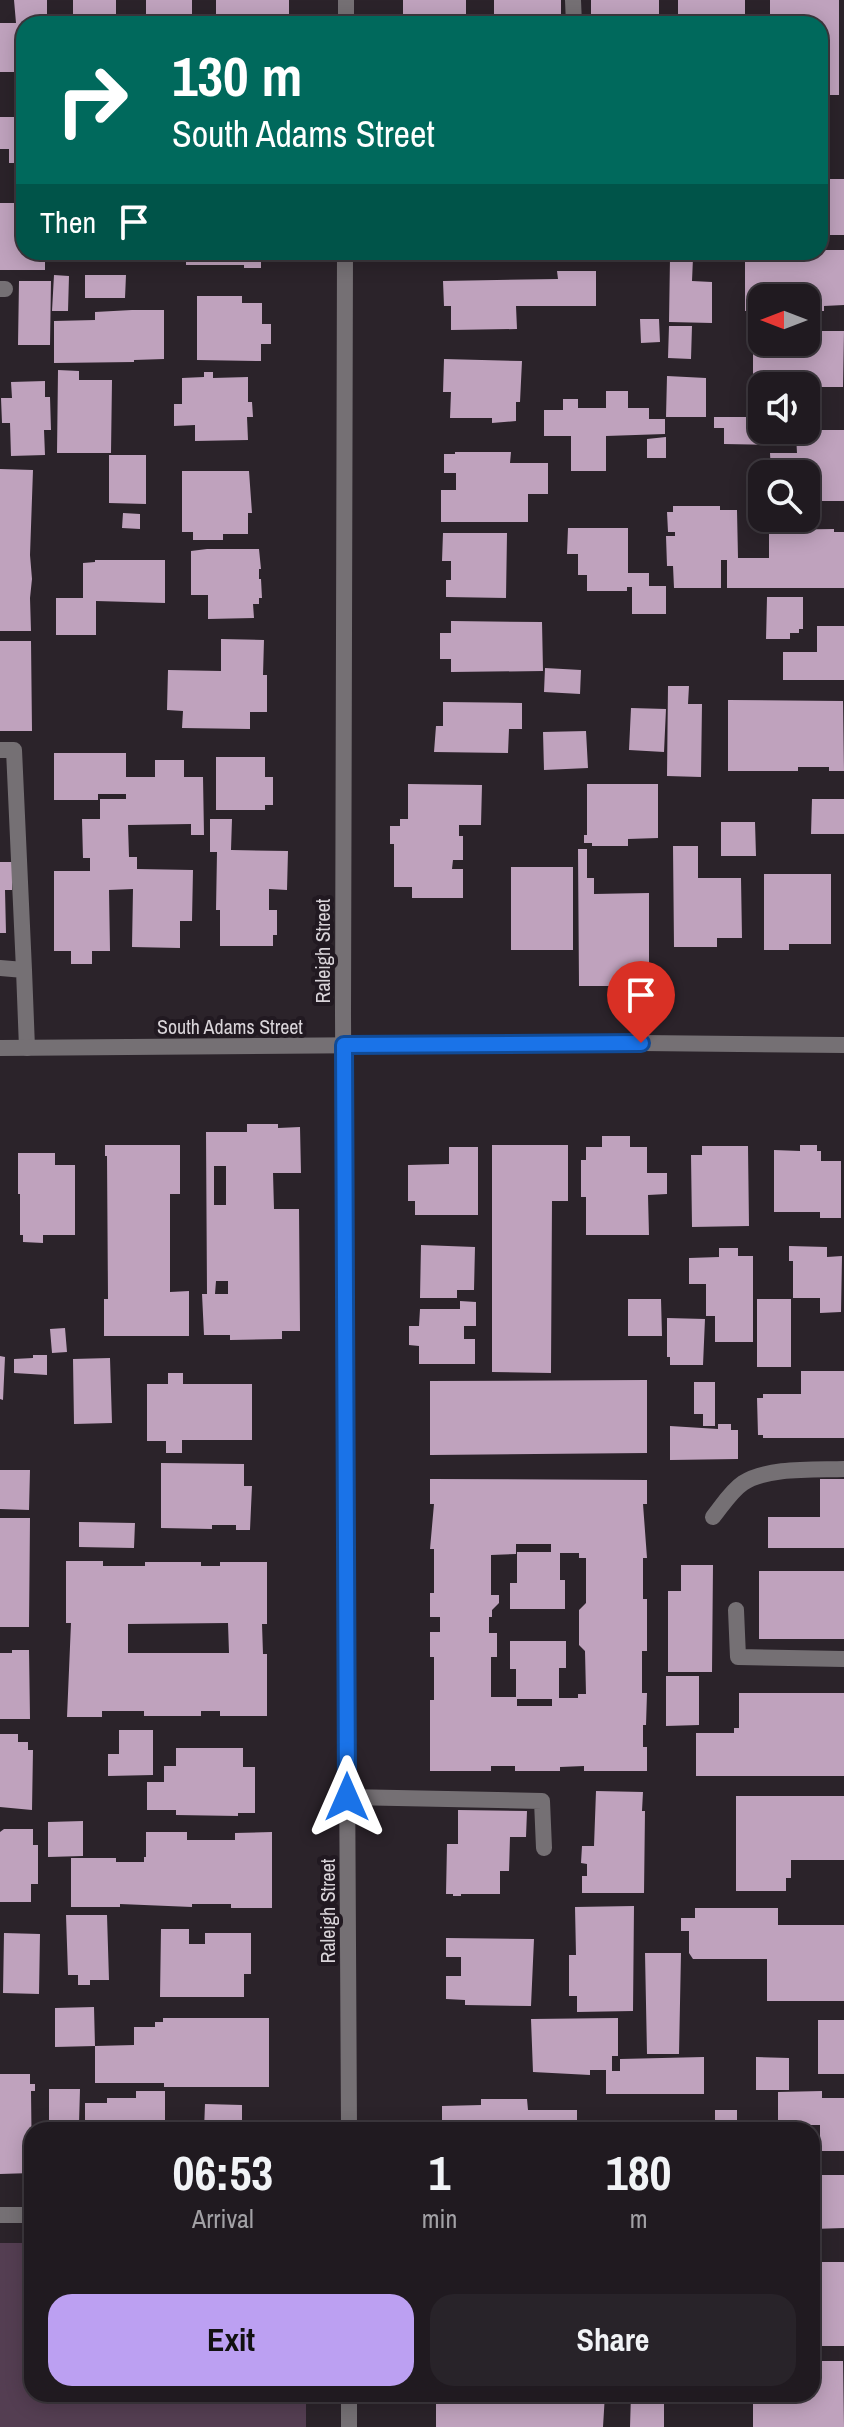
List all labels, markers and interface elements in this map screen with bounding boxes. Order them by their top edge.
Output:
text: 130 m [172,38,302,113]
icon: right [40,48,144,152]
text: South Adams Street [172,110,435,158]
icon: arrive [112,200,156,244]
text: Then [40,202,96,242]
north arrow [748,284,820,356]
map controls [748,284,820,532]
button: sound [748,372,820,444]
button: search [748,460,820,532]
street label: Raleigh Street [309,898,336,1003]
pin [607,961,675,1043]
icon: arrive [619,973,663,1017]
street label: South Adams Street [157,1013,303,1040]
position arrow [305,1755,389,1839]
street label: Raleigh Street [314,1858,341,1963]
text: 06:53 [173,2140,273,2205]
text: 1 [429,2140,450,2205]
text: 180 [606,2140,671,2205]
text: Arrival [192,2201,254,2236]
text: min [422,2201,457,2236]
text: m [630,2201,648,2236]
button: Exit [48,2294,414,2386]
button: Share [430,2294,796,2386]

